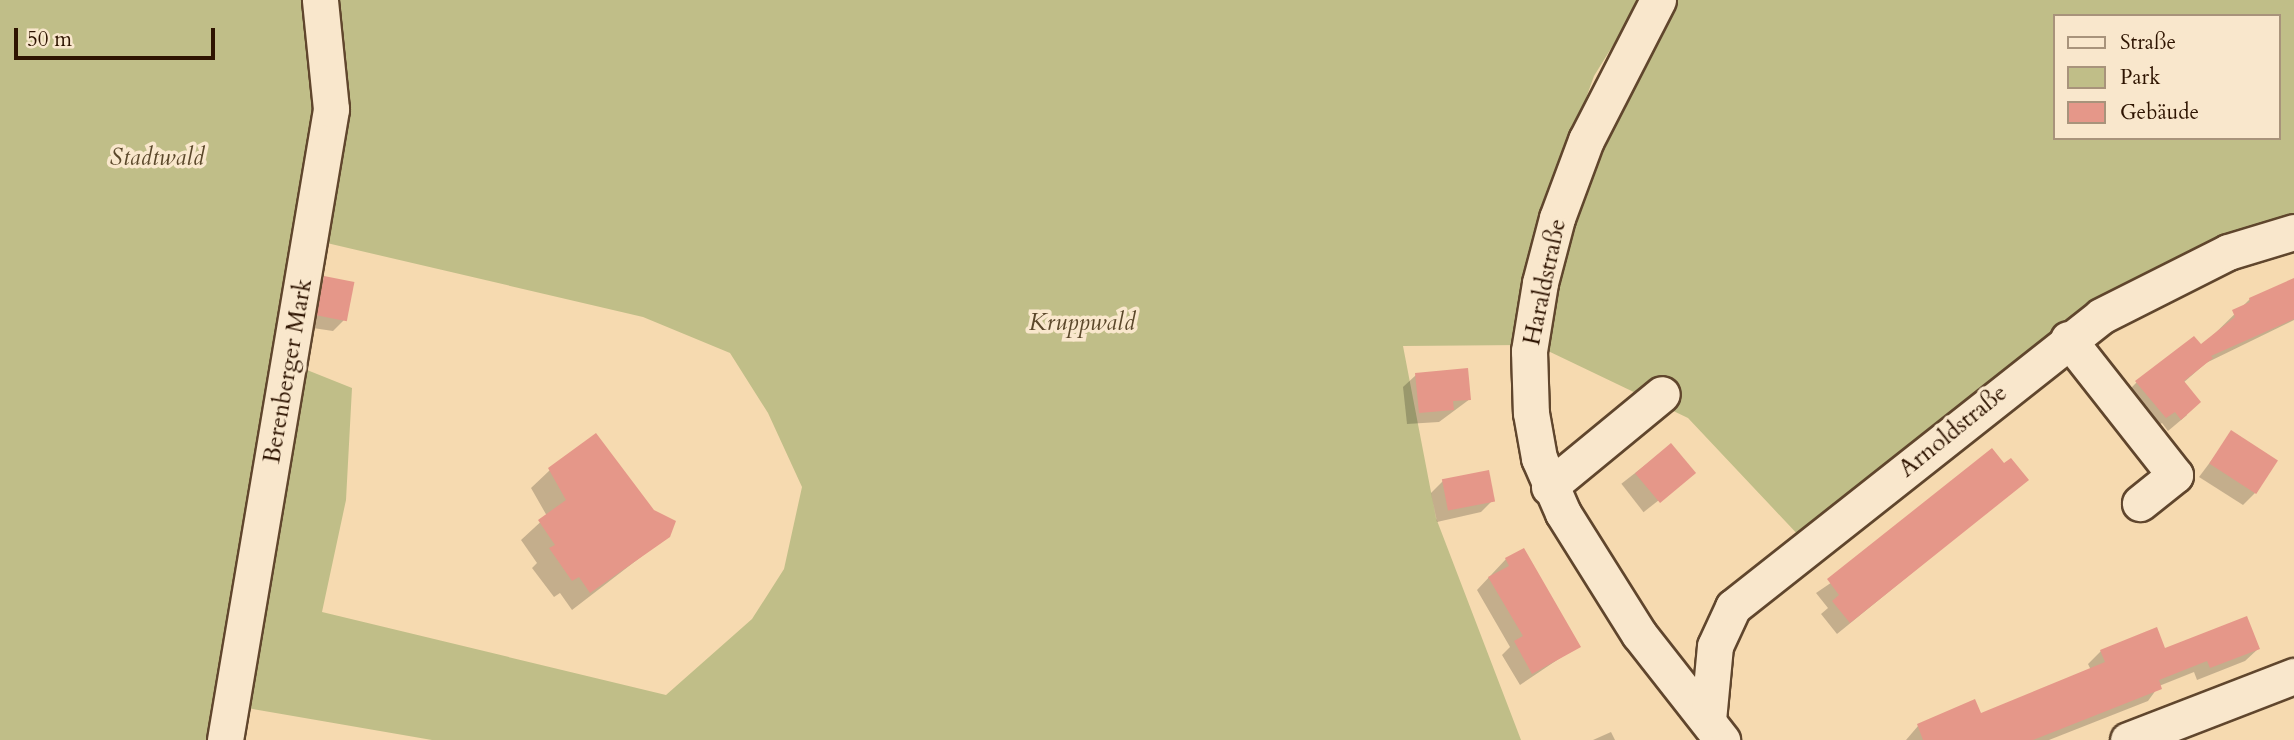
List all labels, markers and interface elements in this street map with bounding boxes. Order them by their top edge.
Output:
scale bar [18,14,219,58]
legend [2052,14,2280,140]
text: 50 m [27,25,72,54]
text: Straße [2120,28,2176,57]
text: Park [2120,63,2160,92]
text: Gebäude [2120,98,2199,127]
park label: Stadtwald [110,144,204,172]
street label: Haraldstraße [1518,216,1572,348]
street label: Berenberger Mark [258,276,318,466]
park label: Kruppwald [1029,309,1135,337]
street label: Arnoldstraße [1893,379,2013,483]

